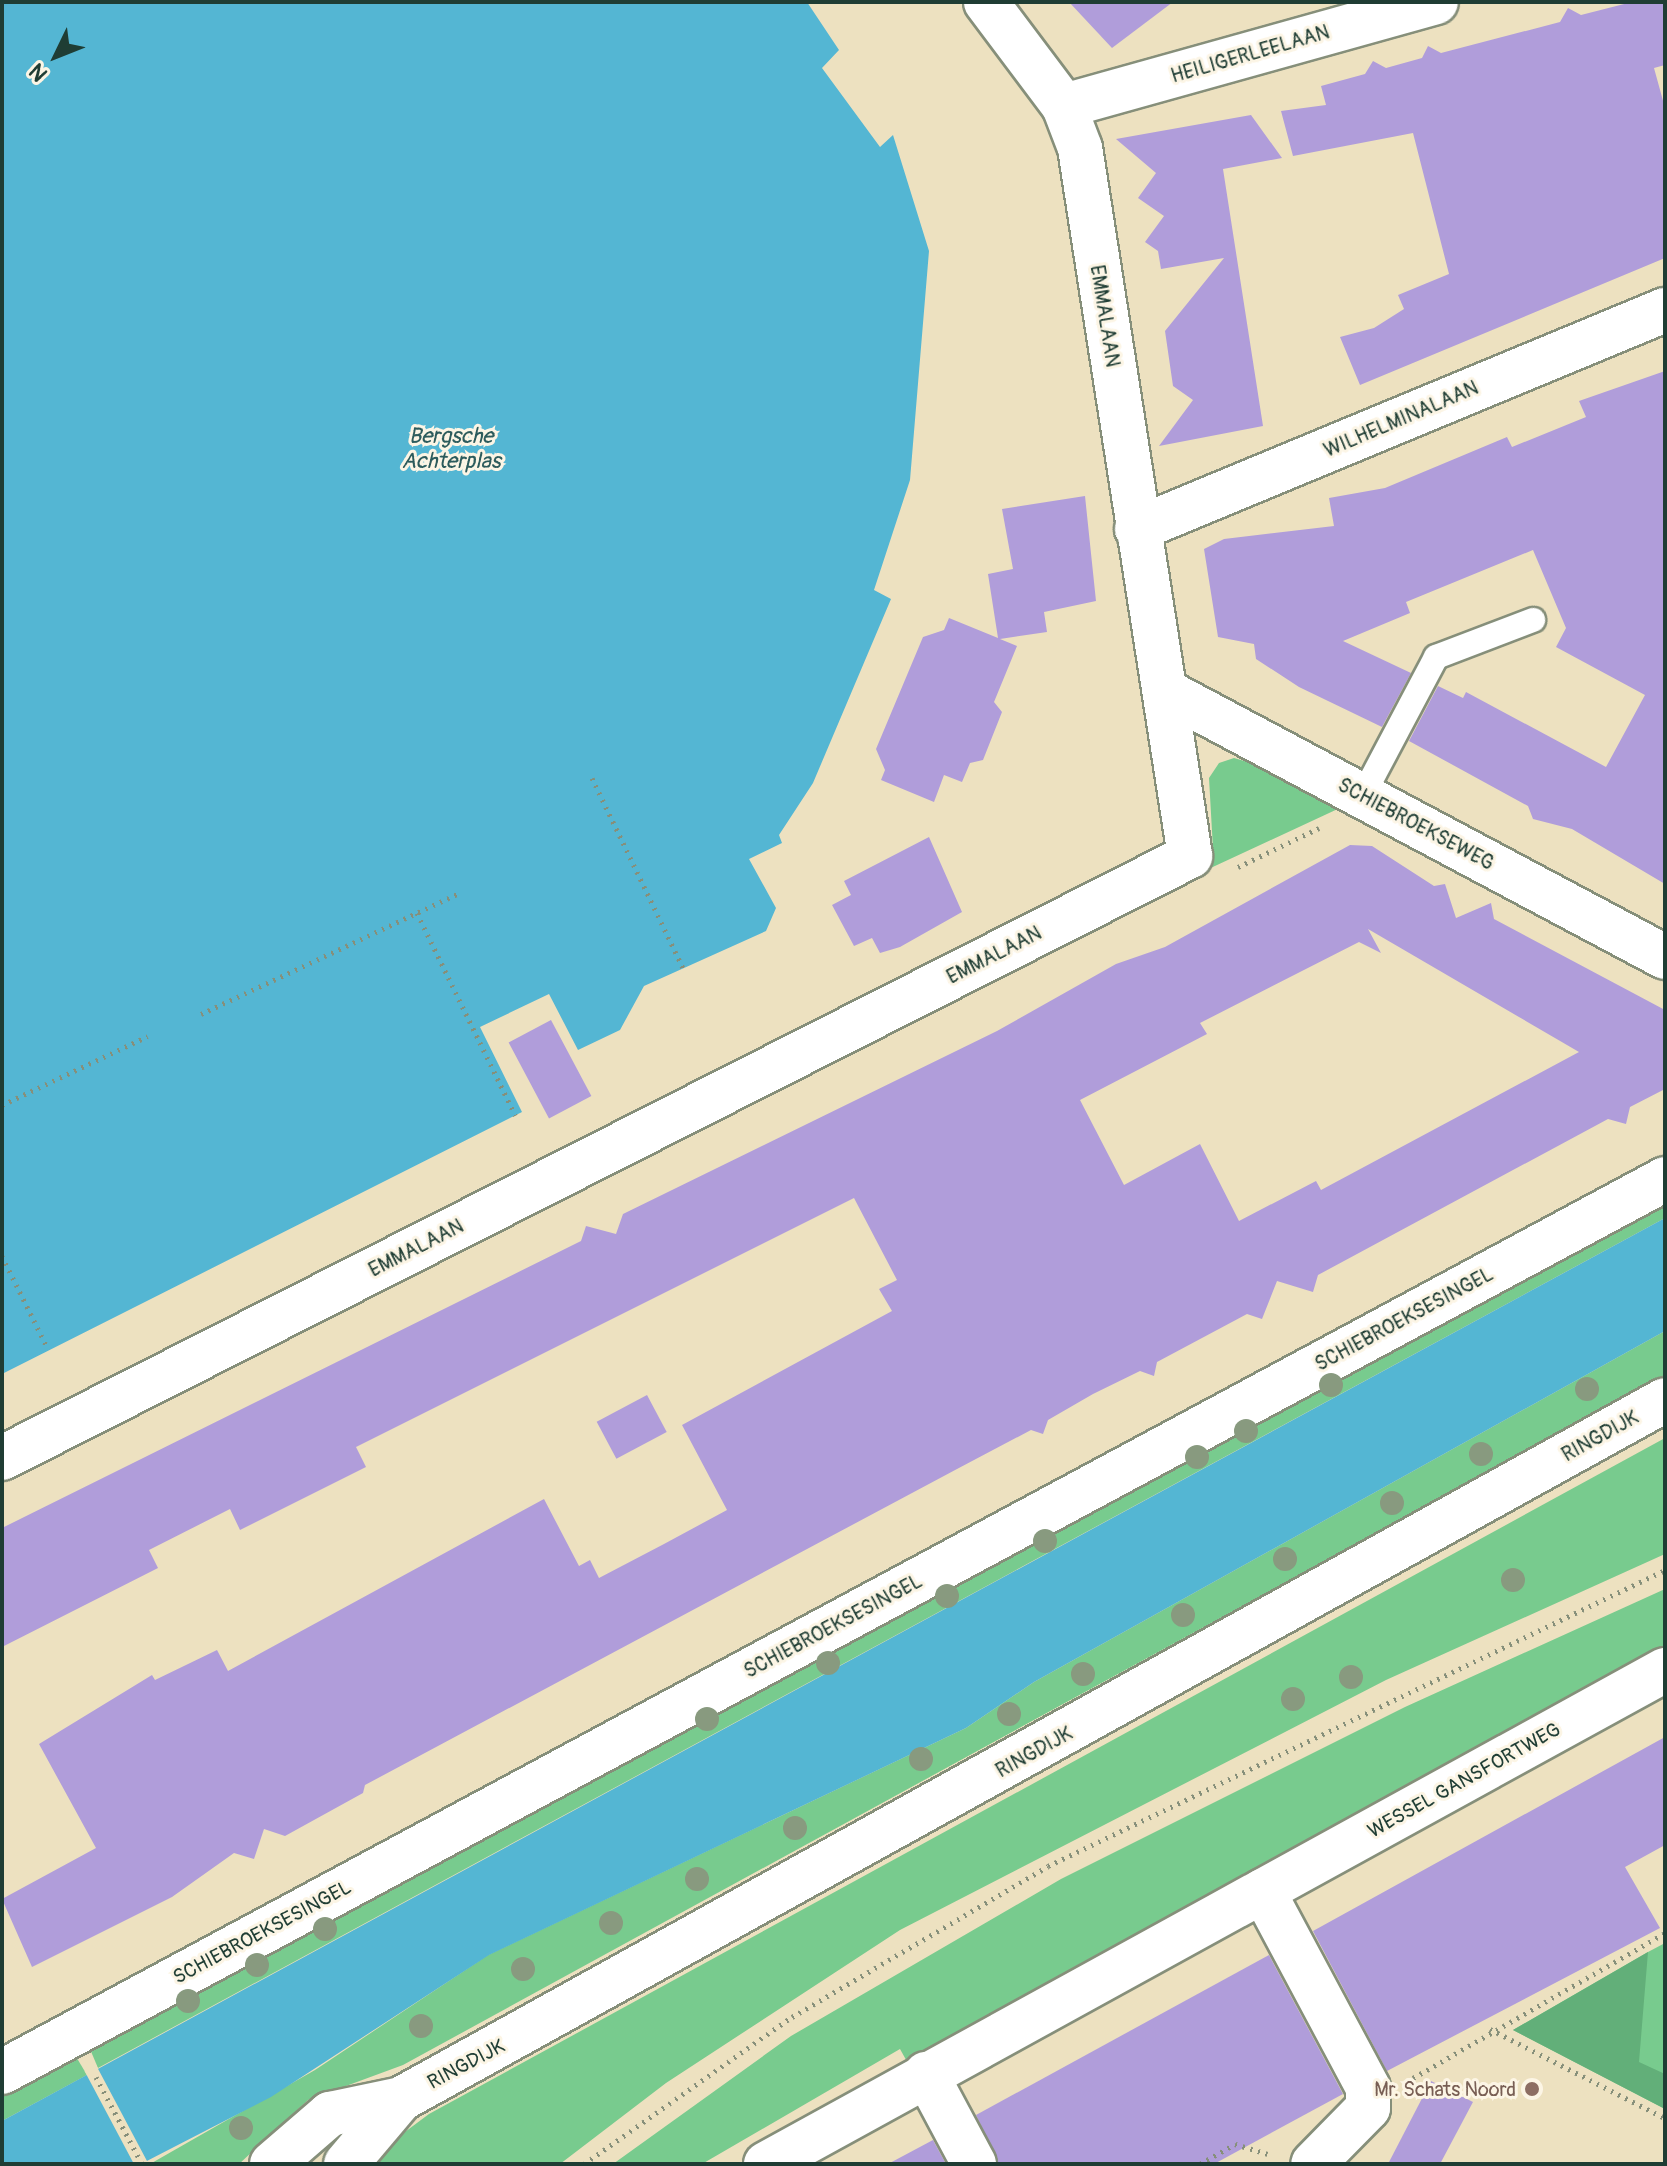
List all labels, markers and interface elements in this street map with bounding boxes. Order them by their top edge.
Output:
north arrow [16,16,96,96]
street label: HEILIGERLEELAAN [1168,20,1332,88]
text: N [23,57,54,87]
street label: EMMALAAN [1085,263,1125,369]
street label: WILHELMINALAAN [1320,376,1482,462]
water label: Bergsche Achterplas [401,423,501,474]
street label: SCHIEBROEKSEWEG [1334,773,1498,875]
street label: EMMALAAN [943,921,1045,989]
street label: EMMALAAN [365,1214,467,1282]
street label: SCHIEBROEKSESINGEL [1311,1262,1497,1376]
street label: RINGDIJK [1558,1405,1642,1467]
street label: SCHIEBROEKSESINGEL [740,1569,926,1683]
street label: WESSEL GANSFORTWEG [1364,1717,1564,1843]
street label: RINGDIJK [992,1721,1076,1783]
street label: SCHIEBROEKSESINGEL [169,1875,355,1989]
street label: RINGDIJK [423,2034,509,2094]
place label: Mr. Schats Noord [1374,2077,1516,2101]
marker: Mr. Schats Noord [1523,2080,1541,2098]

